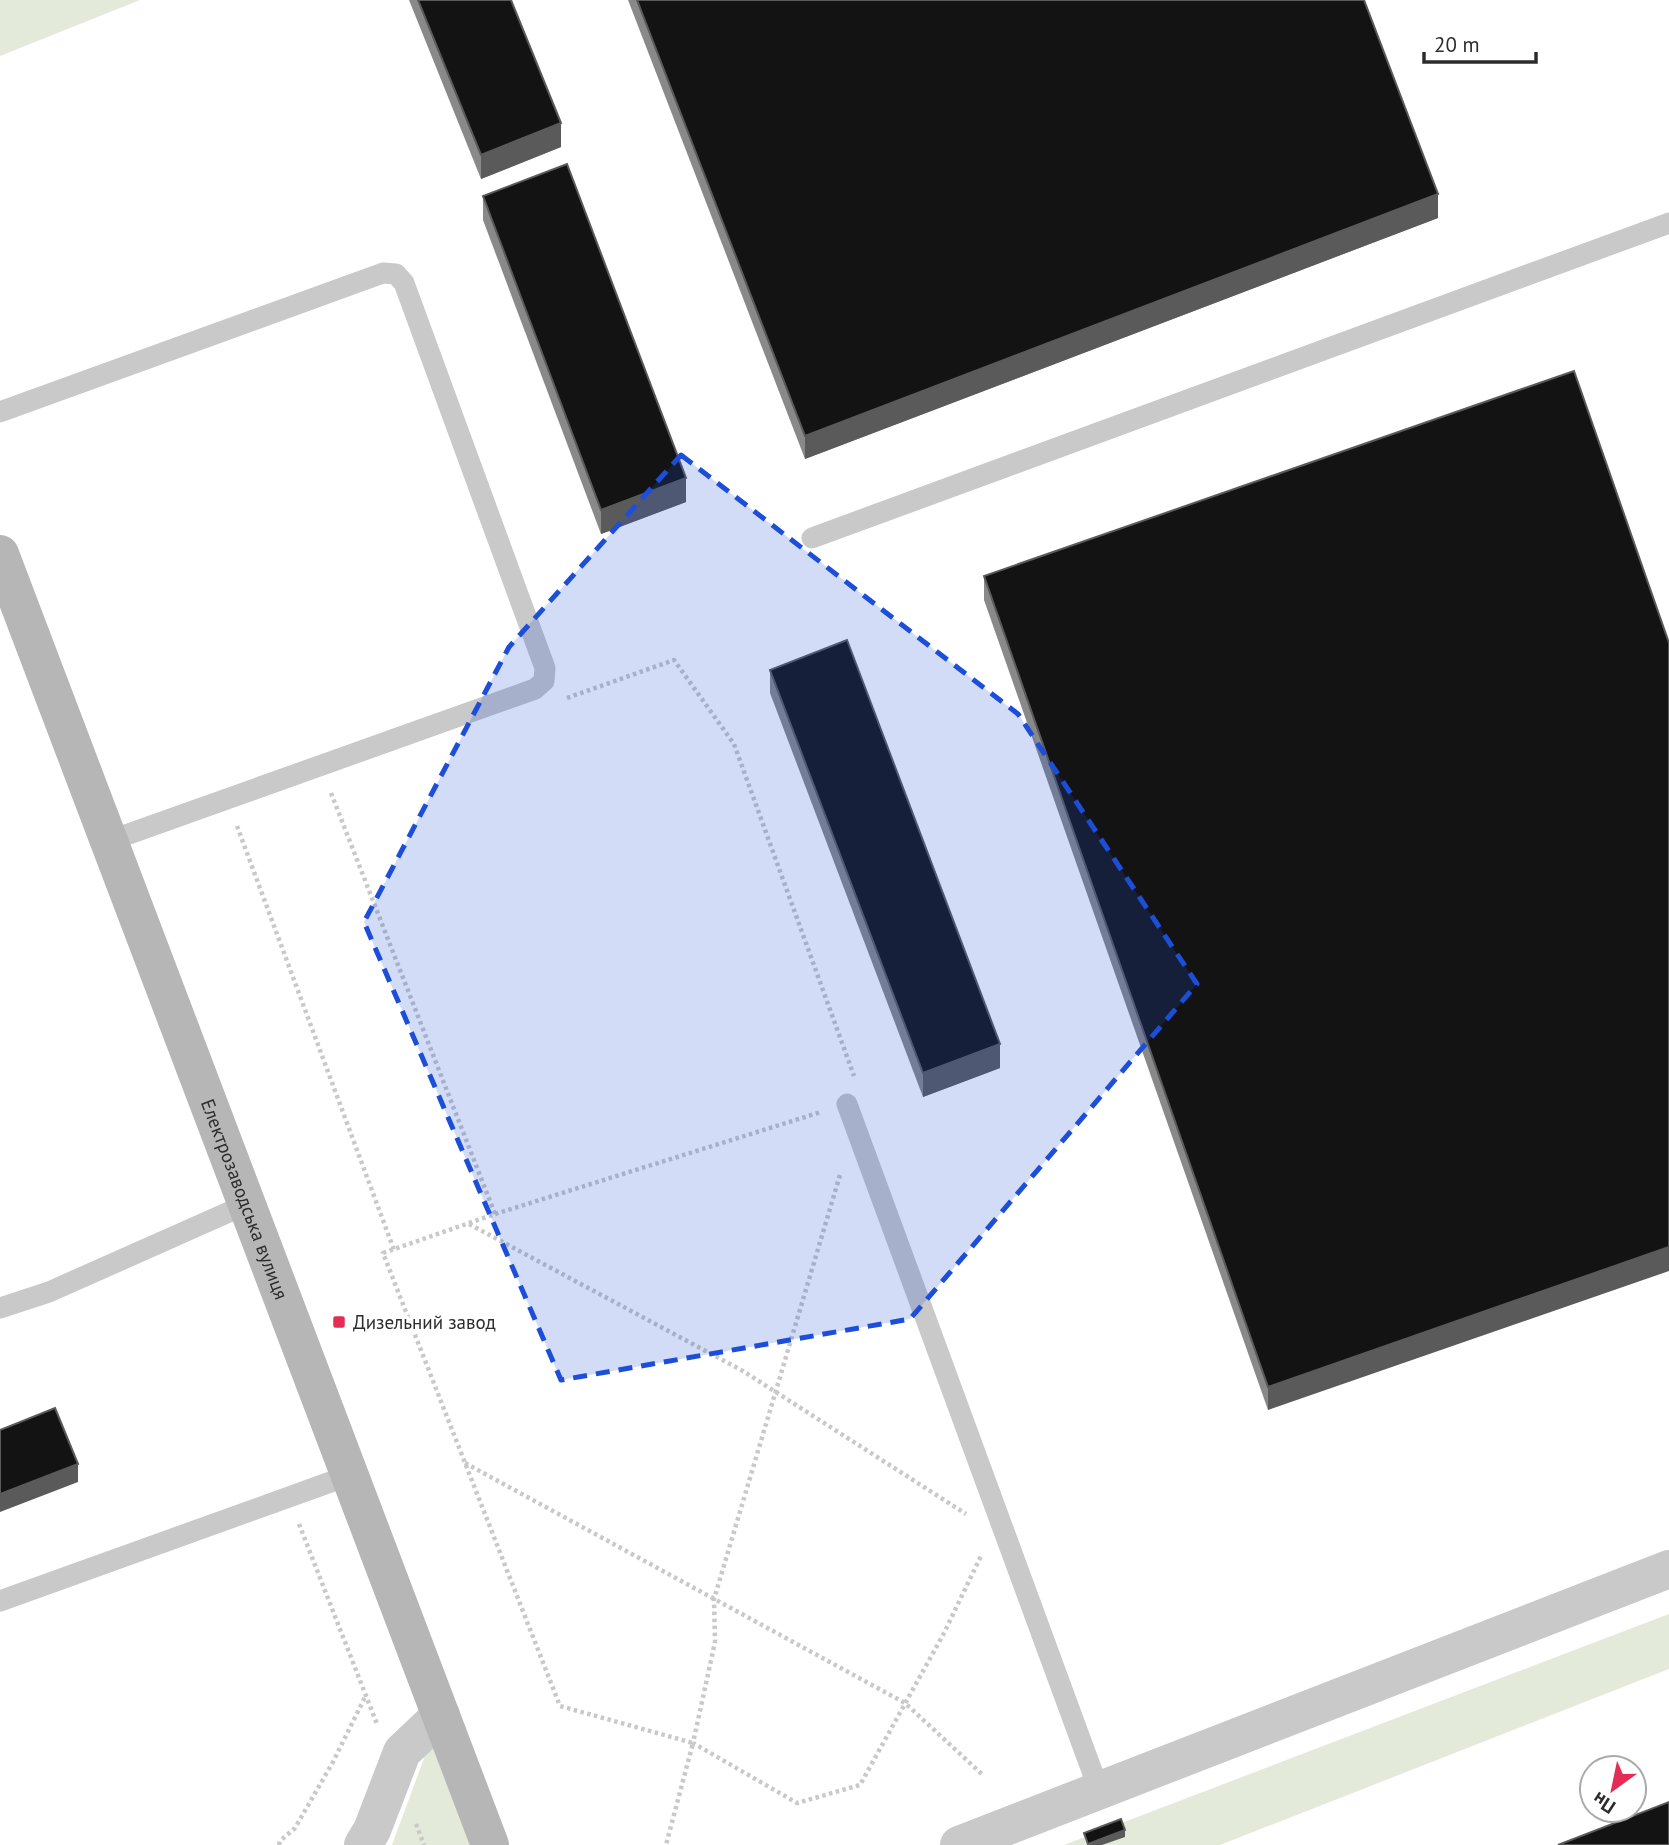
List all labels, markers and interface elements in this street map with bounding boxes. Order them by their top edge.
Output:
scale bar [1424,21,1536,65]
text: 20 m [1434,31,1480,58]
street label: Електрозаводська вулиця [196,1095,294,1303]
place label: Дизельний завод [353,1310,496,1334]
marker: Дизельний завод [331,1314,347,1330]
north arrow [1578,1754,1648,1824]
text: Пн [1588,1787,1620,1819]

